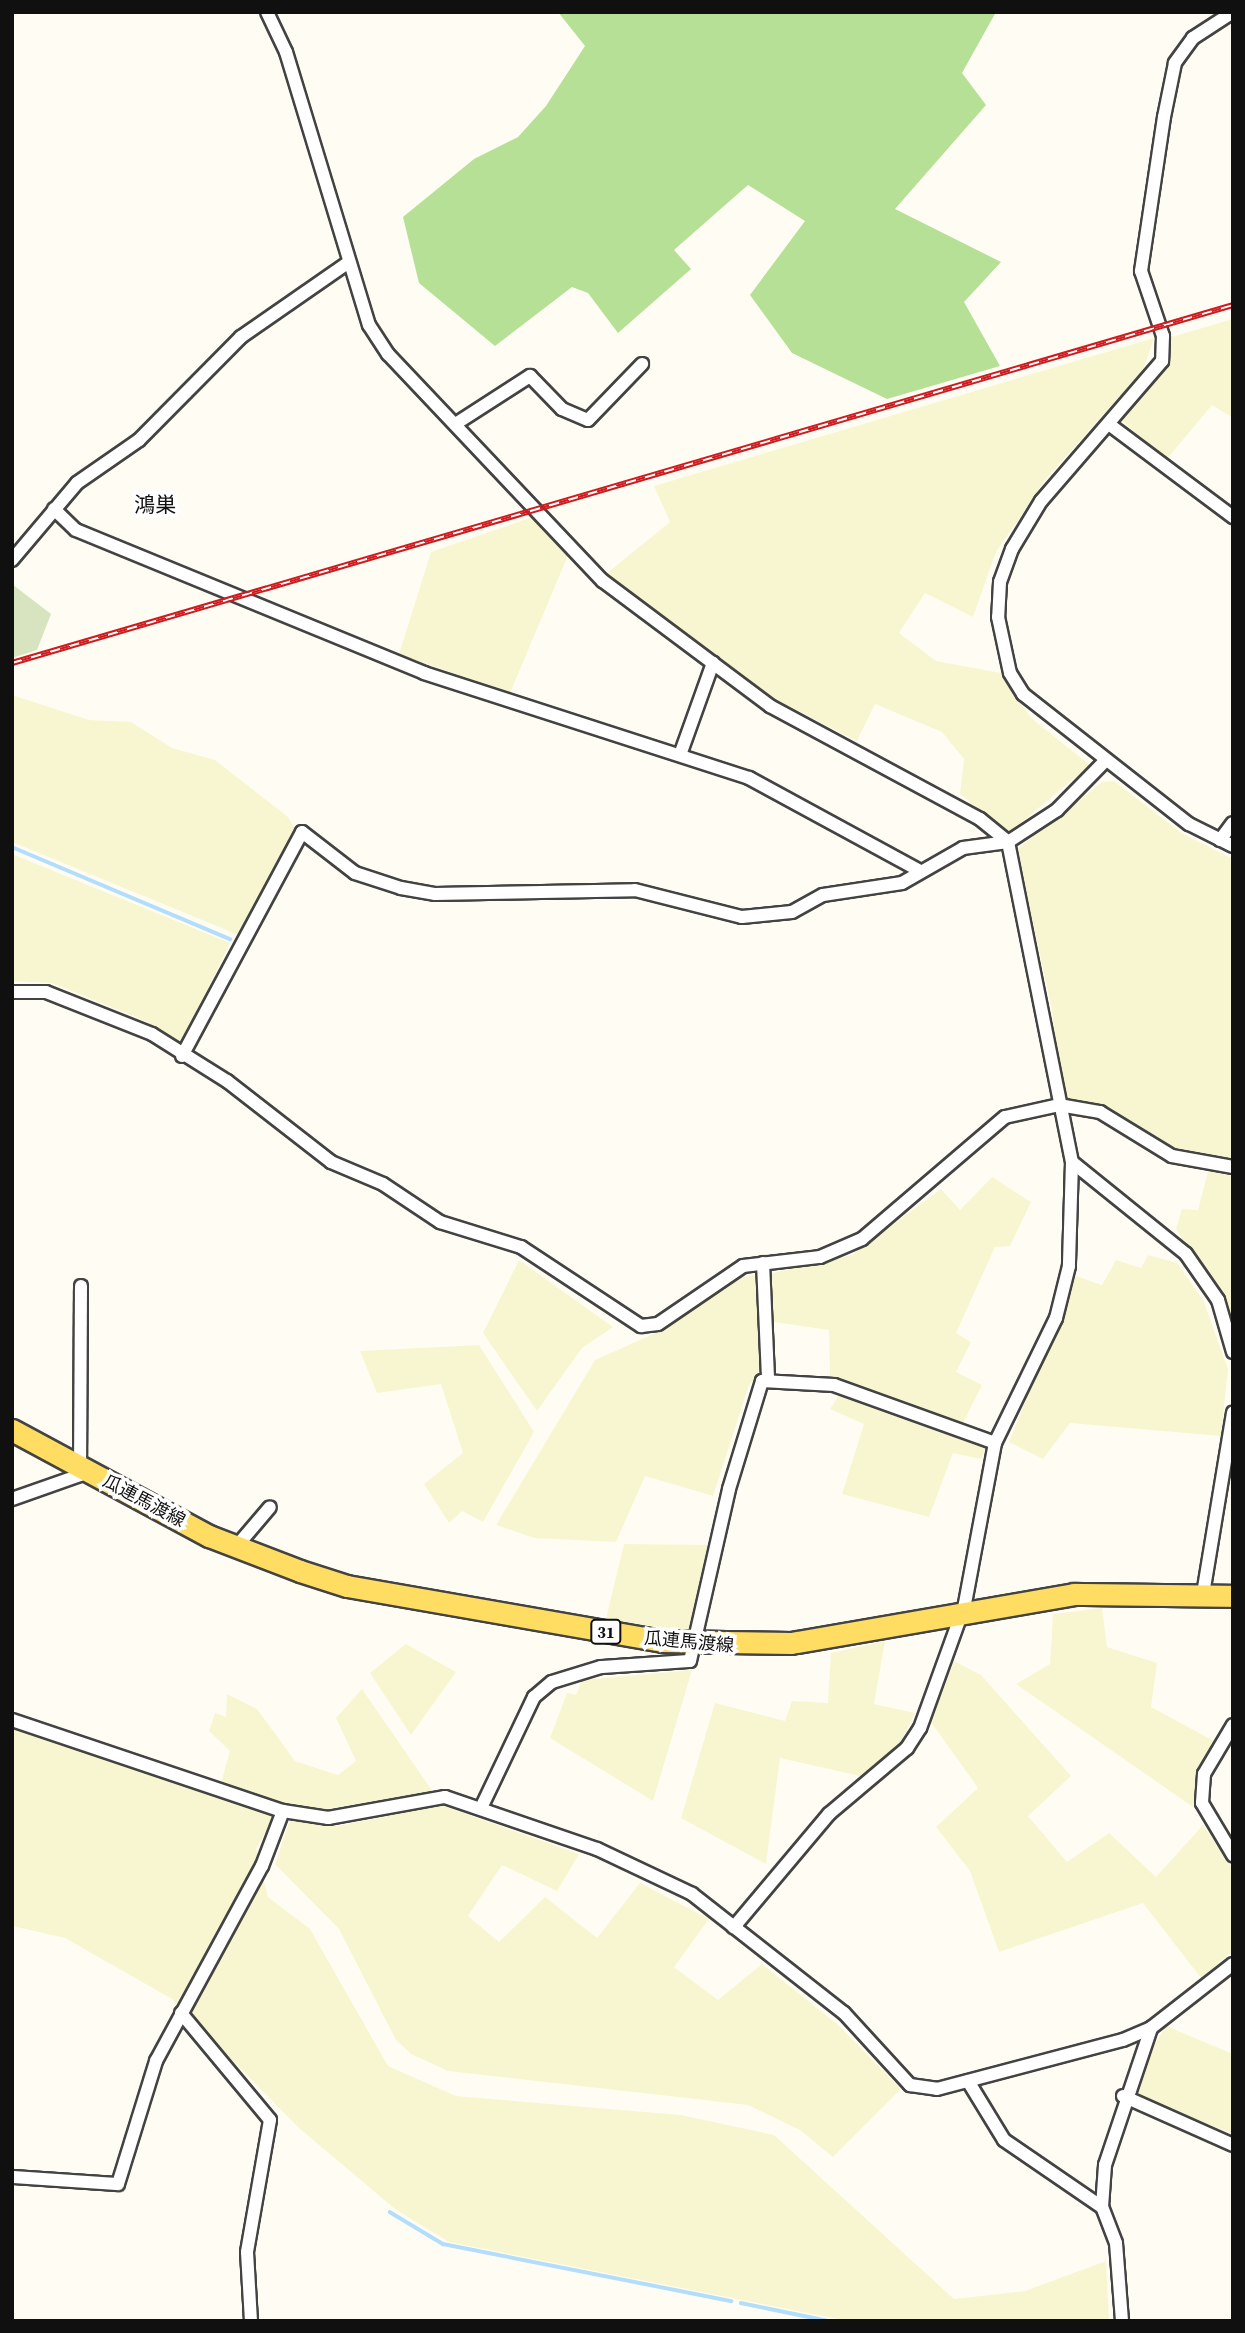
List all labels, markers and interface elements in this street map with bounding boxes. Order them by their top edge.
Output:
district label: 鴻巣 [134,492,176,518]
street label: 瓜連馬渡線 [99,1470,189,1532]
road number: 31 [590,1620,622,1644]
street label: 瓜連馬渡線 [643,1627,735,1657]

